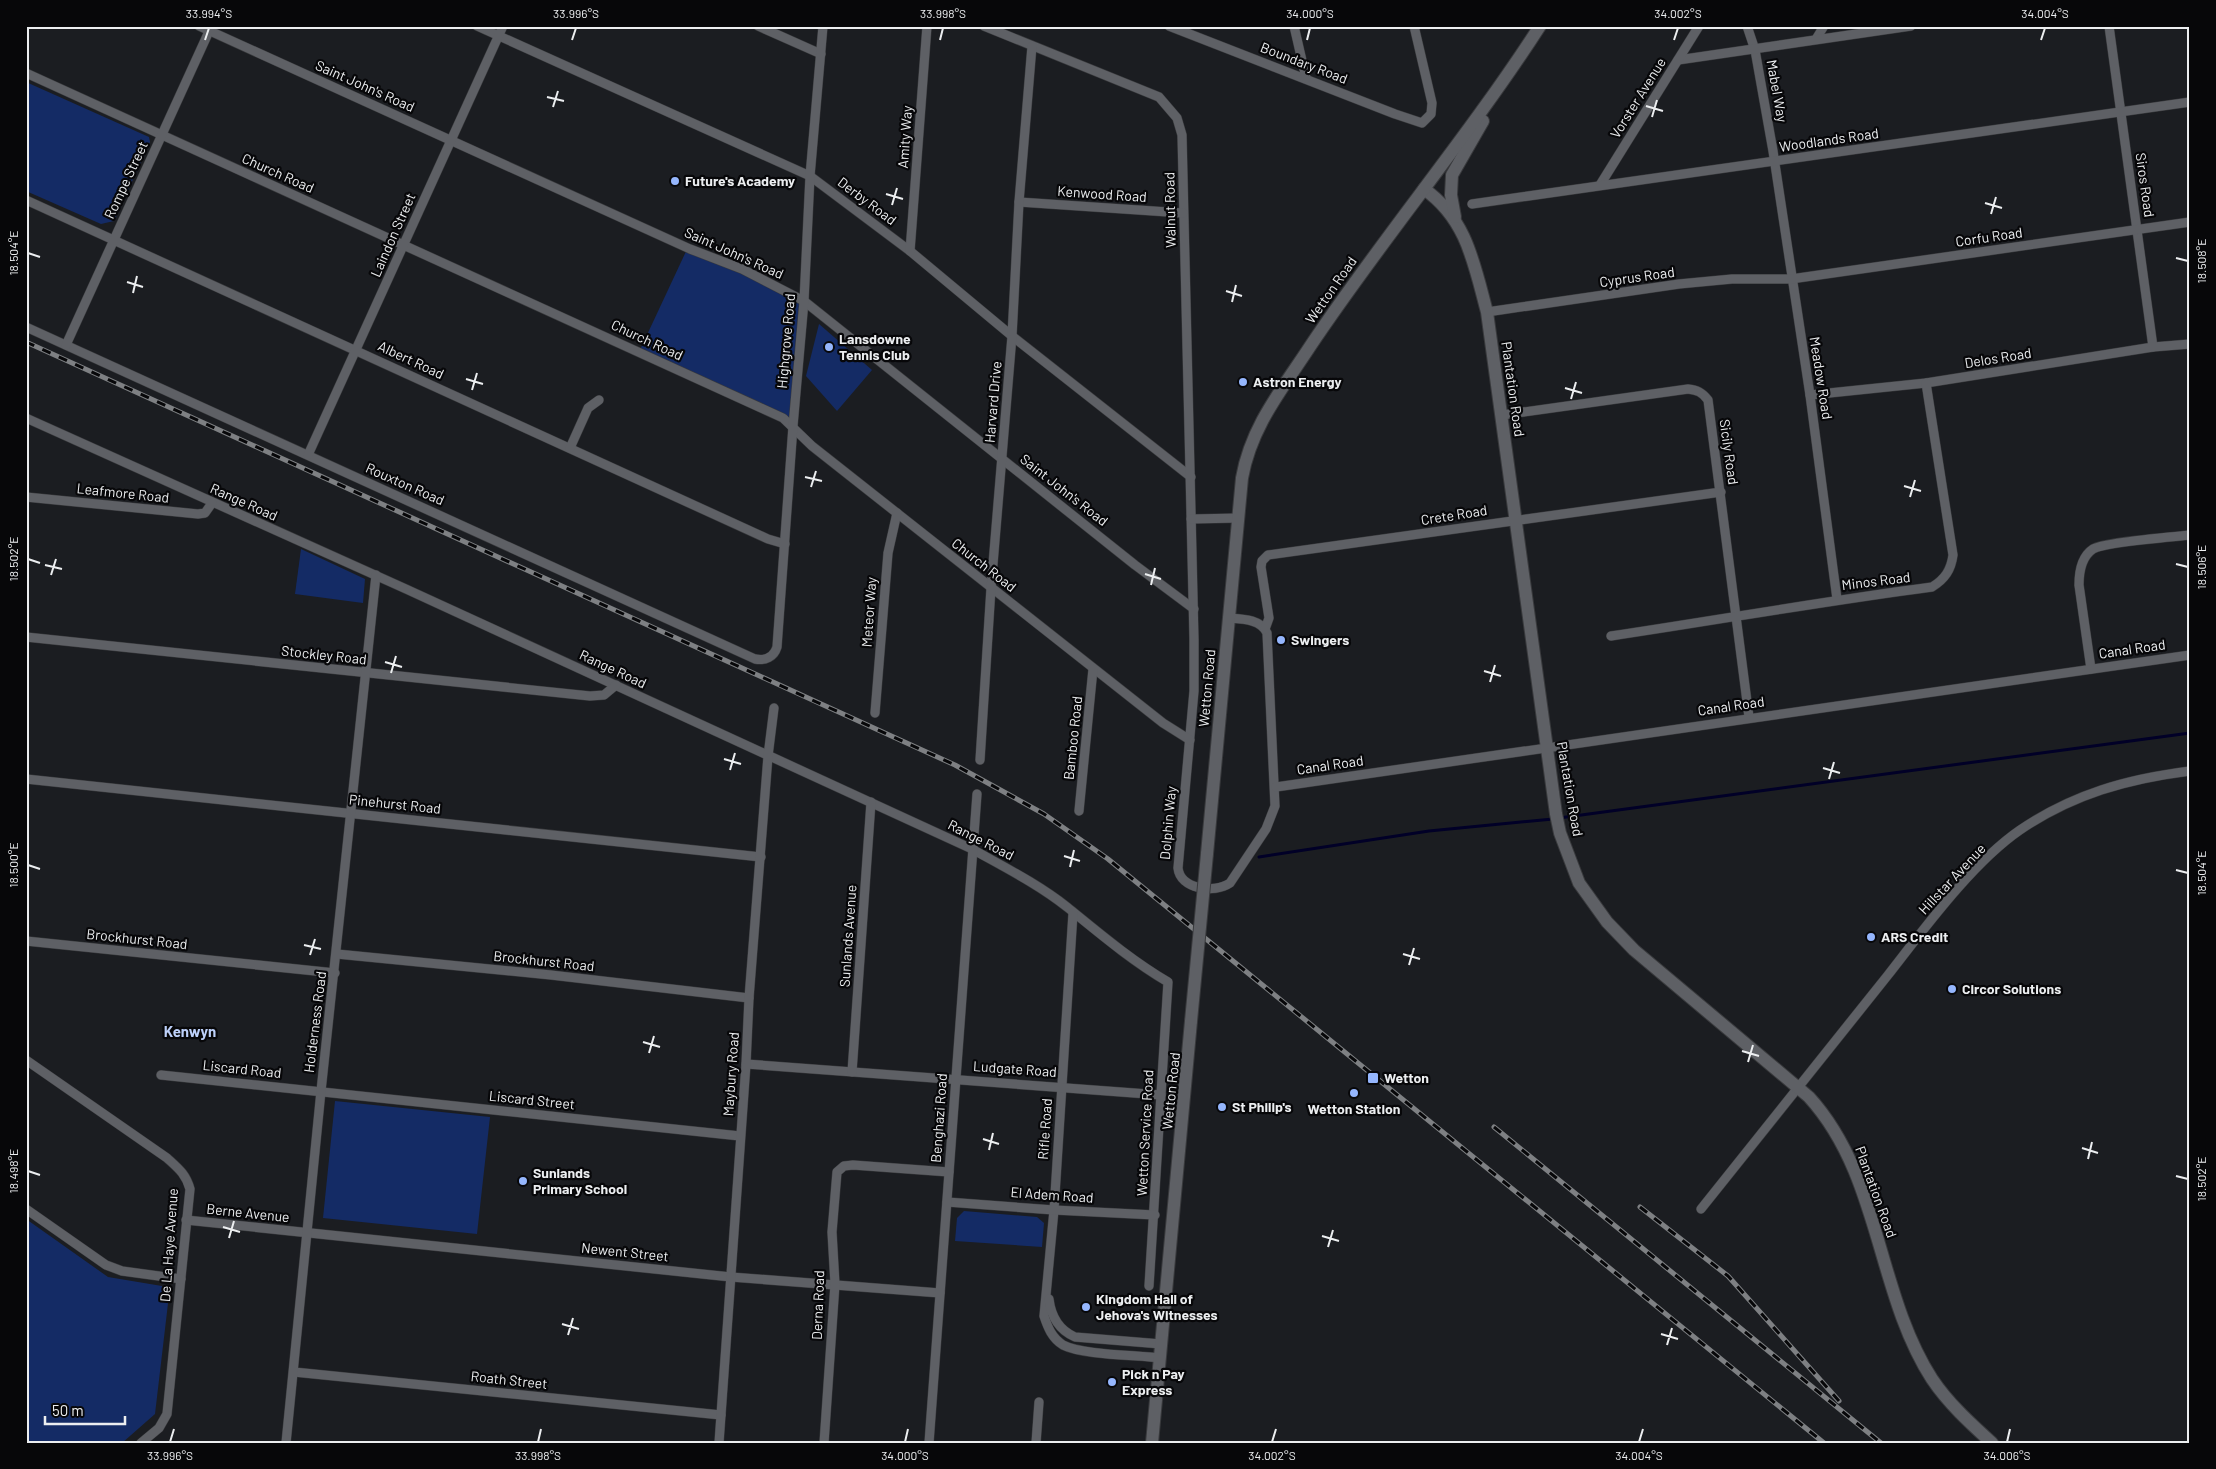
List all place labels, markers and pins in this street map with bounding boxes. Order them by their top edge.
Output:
place label: Future's Academy [685,172,795,189]
marker: Future's Academy [669,175,681,187]
place label: Lansdowne Tennis Club [839,330,911,363]
marker: Lansdowne Tennis Club [823,341,835,353]
place label: Astron Energy [1253,373,1341,390]
marker: Astron Energy [1237,376,1249,388]
place label: Swingers [1291,631,1349,648]
marker: Swingers [1275,634,1287,646]
place label: ARS Credit [1881,928,1948,945]
marker: ARS Credit [1865,931,1877,943]
place label: Circor Solutions [1962,980,2061,997]
marker: Circor Solutions [1946,983,1958,995]
place label: Wetton [1384,1069,1429,1086]
marker: Wetton [1366,1071,1380,1085]
marker: Wetton Station [1348,1087,1360,1099]
place label: St Philip's [1232,1098,1291,1115]
place label: Wetton Station [1308,1100,1400,1117]
marker: St Philip's [1216,1101,1228,1113]
place label: Sunlands Primary School [533,1164,627,1197]
marker: Sunlands Primary School [517,1175,529,1187]
place label: Kingdom Hall of Jehova's Witnesses [1096,1290,1218,1323]
marker: Kingdom Hall of Jehova's Witnesses [1080,1301,1092,1313]
place label: Pick n Pay Express [1122,1365,1185,1398]
marker: Pick n Pay Express [1106,1376,1118,1388]

